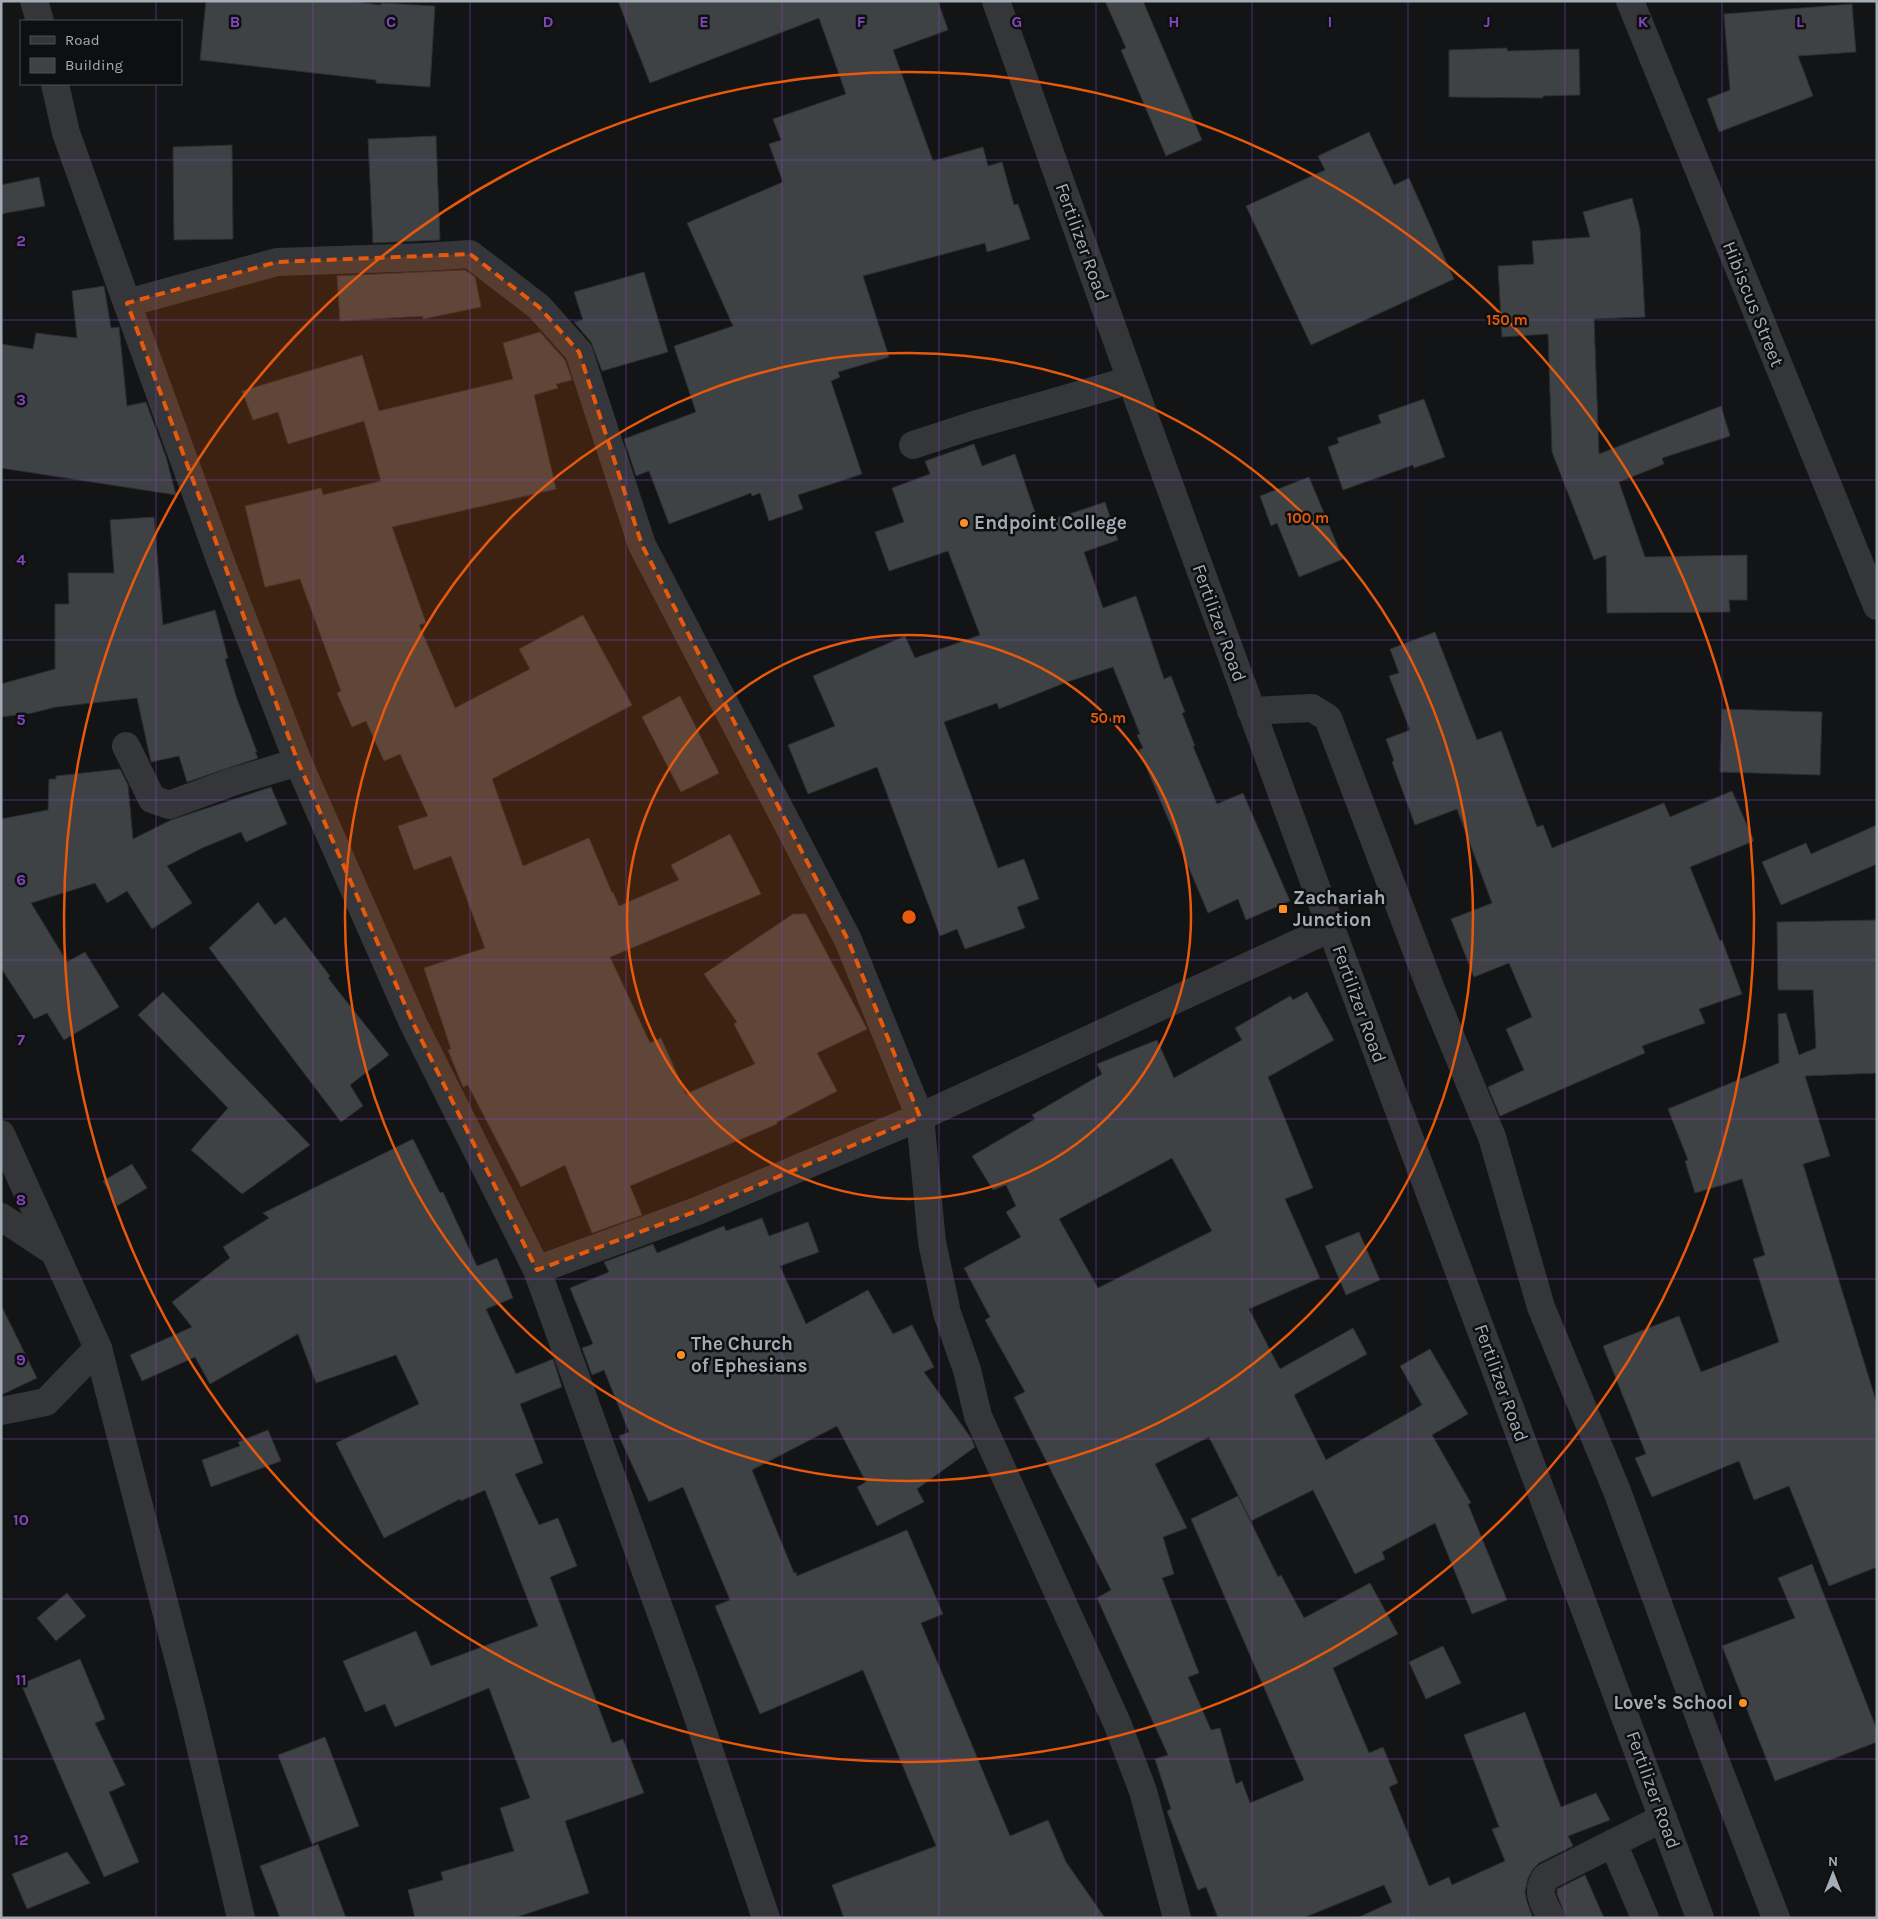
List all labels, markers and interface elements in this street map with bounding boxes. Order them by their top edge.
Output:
text: B [230,12,240,31]
text: C [386,12,396,31]
text: D [543,12,554,31]
text: E [699,12,709,31]
text: F [857,12,866,31]
text: G [1012,12,1022,31]
text: H [1168,12,1180,31]
text: I [1328,12,1332,31]
text: J [1483,12,1491,31]
text: K [1638,12,1649,31]
text: L [1796,12,1804,31]
legend [20,20,182,85]
text: Road [65,31,100,49]
text: Building [65,56,123,74]
street label: Fertilizer Road [1051,180,1113,304]
text: 2 [16,231,26,250]
street label: Hibiscus Street [1718,238,1788,370]
text: 150 m [1486,311,1528,329]
text: 3 [16,390,26,409]
text: 100 m [1287,509,1329,527]
place label: Endpoint College [974,512,1127,534]
marker: Endpoint College [958,517,970,529]
text: 4 [16,550,26,569]
street label: Fertilizer Road [1188,561,1250,685]
text: 50 m [1090,709,1126,727]
text: 5 [16,710,26,729]
text: 6 [16,870,26,889]
place label: Zachariah Junction [1293,887,1386,931]
marker: Zachariah Junction [1277,903,1289,915]
centre of rings [900,908,918,926]
street label: Fertilizer Road [1328,942,1390,1066]
text: 7 [17,1030,25,1049]
text: 8 [16,1190,26,1209]
street label: Fertilizer Road [1470,1321,1532,1445]
place label: The Church of Ephesians [691,1333,807,1377]
marker: The Church of Ephesians [675,1349,687,1361]
text: 9 [16,1350,26,1369]
text: 10 [13,1510,29,1529]
text: 11 [15,1670,27,1689]
place label: Love's School [1613,1692,1733,1714]
marker: Love's School [1737,1697,1749,1709]
street label: Fertilizer Road [1622,1728,1684,1852]
text: 12 [13,1830,29,1849]
north arrow [1808,1849,1858,1899]
text: N [1828,1853,1838,1870]

